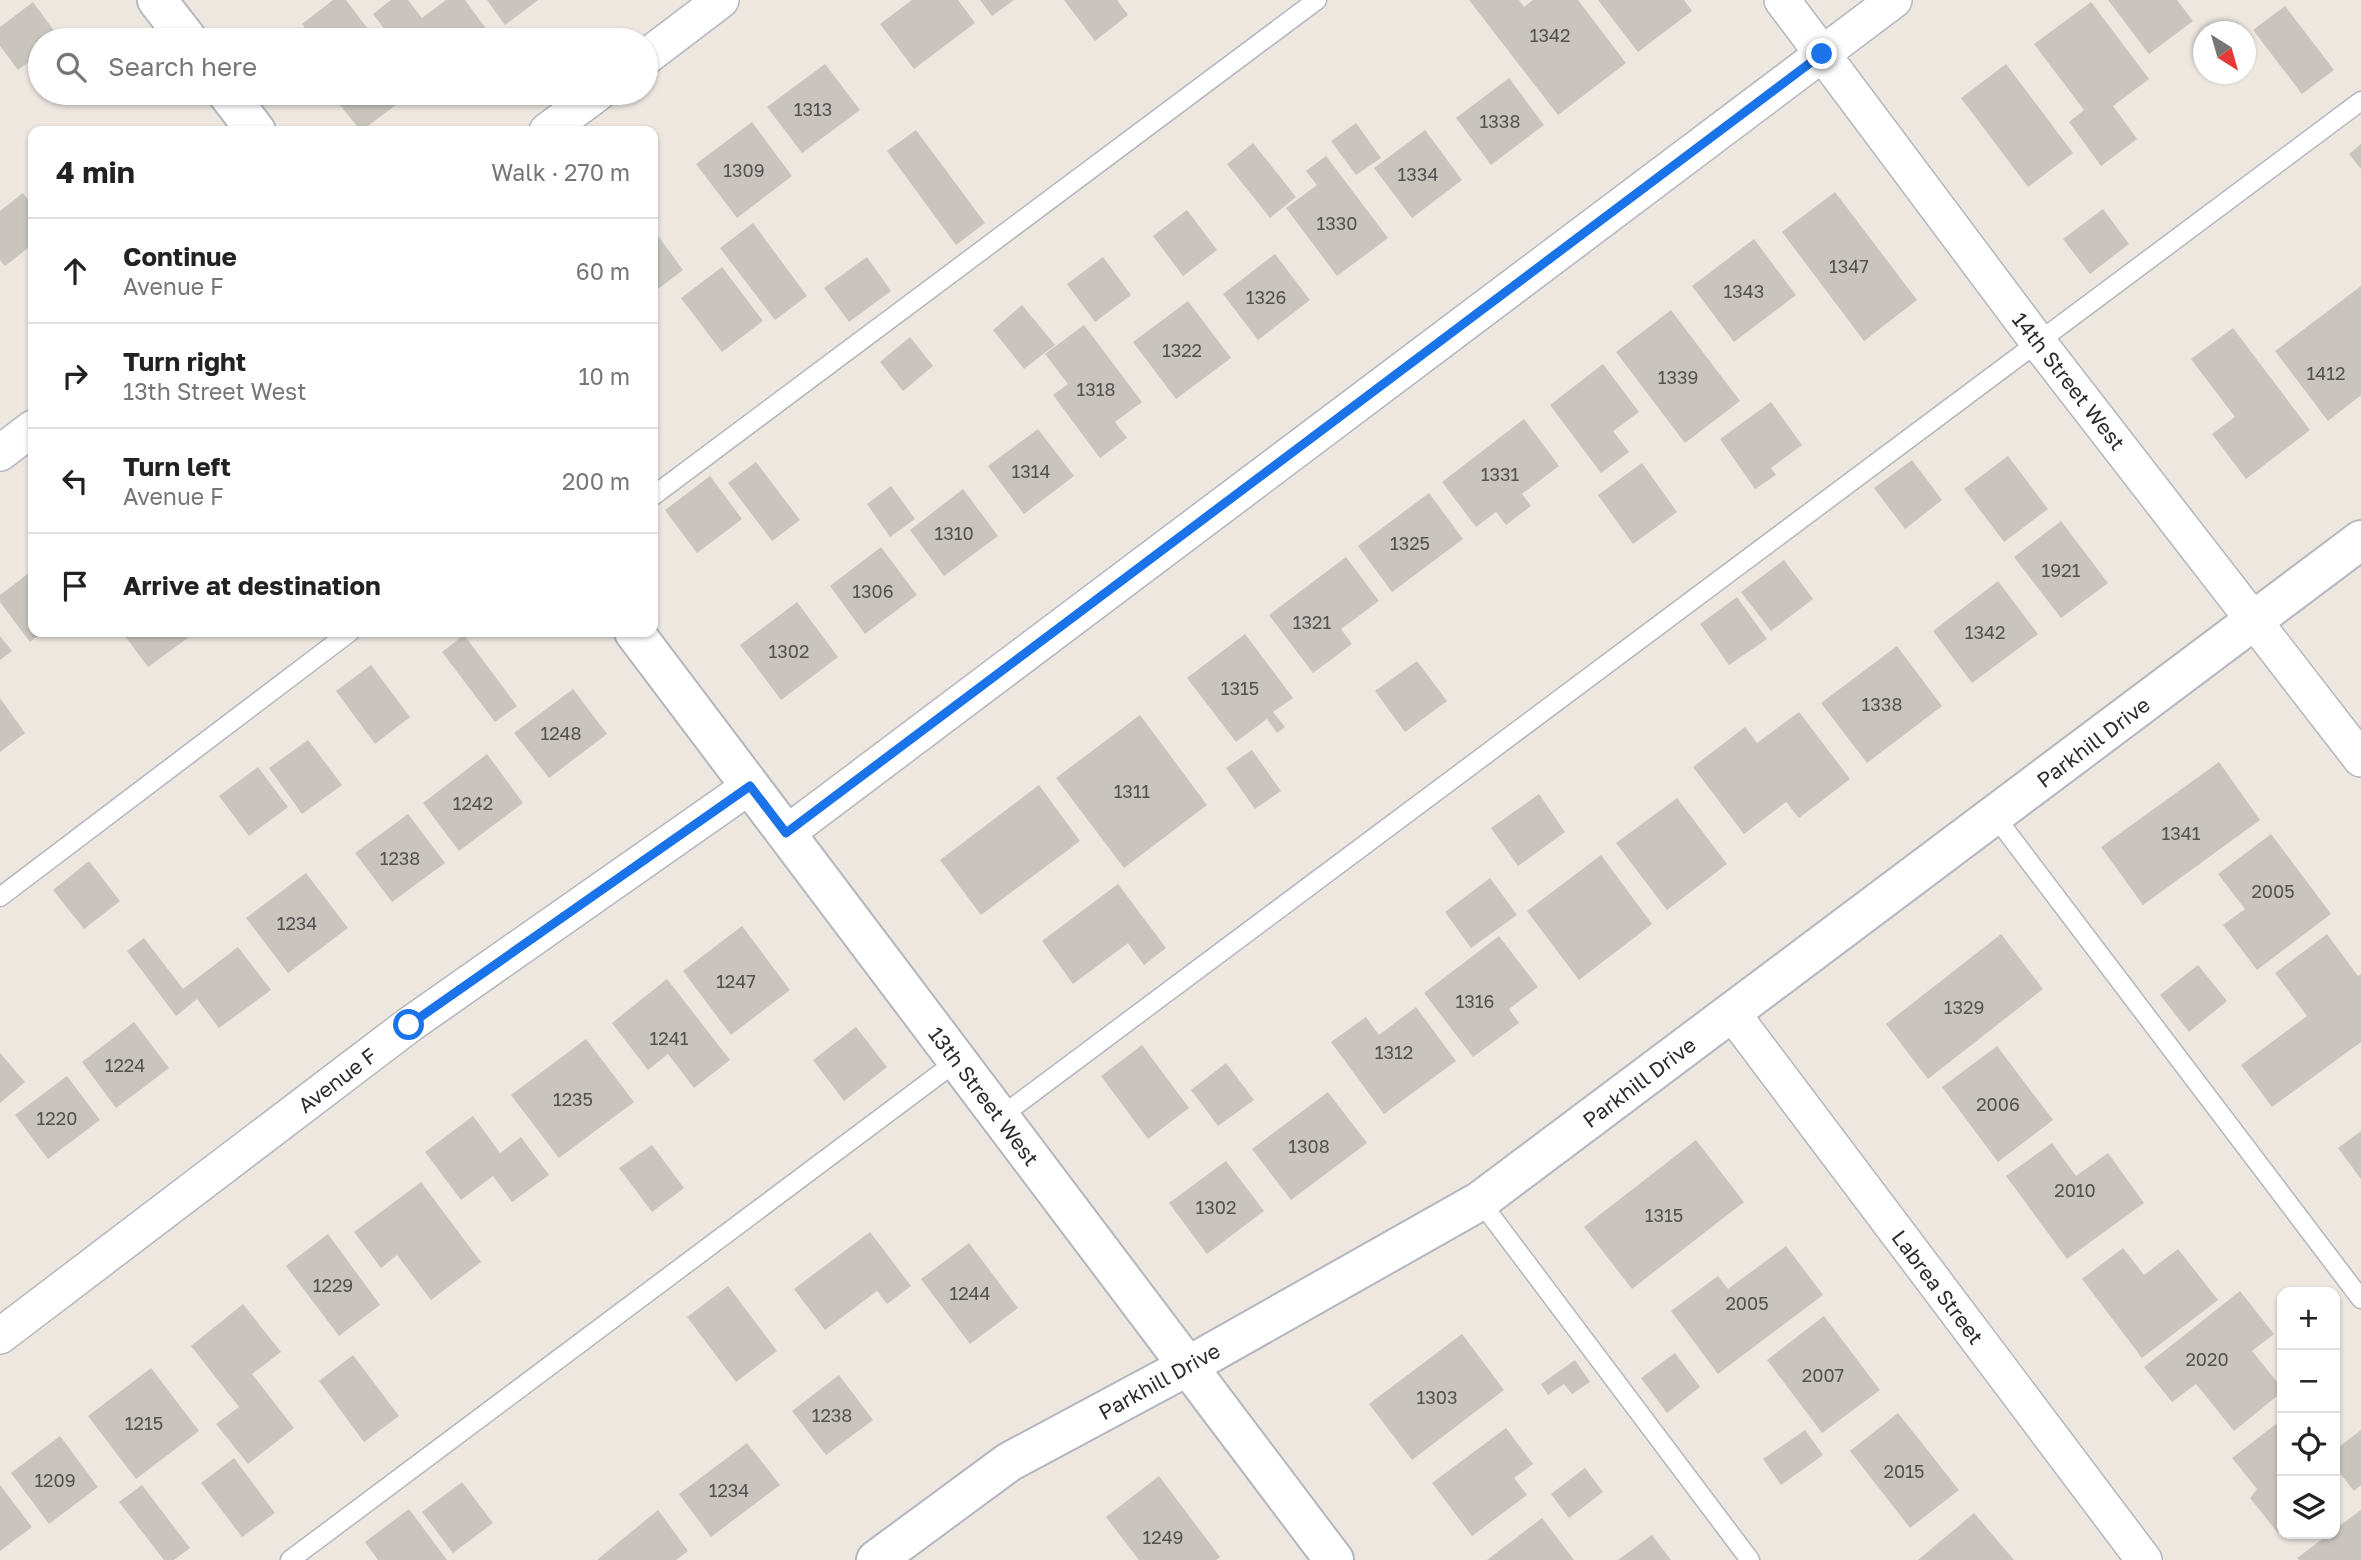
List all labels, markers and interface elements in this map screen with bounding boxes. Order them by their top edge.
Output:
north arrow [2193,21,2256,84]
house number: 1342 [1530,24,1570,46]
search box [28,28,658,105]
route end [1806,38,1837,69]
icon: search [52,48,90,86]
text: Search here [108,51,257,82]
house number: 1313 [794,98,832,120]
house number: 1338 [1480,110,1520,132]
text: 4 min [56,154,135,190]
text: Walk · 270 m [491,158,630,186]
house number: 1309 [723,159,765,181]
house number: 1334 [1398,163,1438,185]
house number: 1330 [1317,212,1357,234]
text: Continue [123,241,237,272]
icon: ahead [56,252,94,290]
house number: 1347 [1829,255,1869,277]
text: 60 m [576,257,630,285]
text: Avenue F [123,272,224,300]
house number: 1343 [1724,280,1764,302]
house number: 1326 [1246,286,1286,308]
street label: 14th Street West [2007,307,2131,455]
house number: 1322 [1162,339,1202,361]
text: Turn right [123,346,246,377]
icon: right [56,357,94,395]
text: 10 m [578,362,630,390]
house number: 1412 [2307,362,2345,384]
house number: 1339 [1658,366,1698,388]
text: 13th Street West [123,377,306,405]
house number: 1318 [1077,378,1115,400]
text: Turn left [123,451,231,482]
house number: 1314 [1012,460,1050,482]
icon: left [56,462,94,500]
house number: 1331 [1481,463,1520,485]
text: 200 m [562,467,630,495]
text: Avenue F [123,482,224,510]
house number: 1310 [934,522,974,544]
house number: 1325 [1390,532,1430,554]
house number: 1921 [2042,559,2081,581]
icon: arrive [56,567,94,605]
text: Arrive at destination [123,570,381,601]
house number: 1306 [852,580,894,602]
house number: 1321 [1293,611,1331,633]
house number: 1342 [1965,621,2005,643]
house number: 1302 [769,640,809,662]
house number: 1315 [1221,677,1259,699]
street label: Parkhill Drive [2031,691,2155,793]
house number: 1338 [1862,693,1902,715]
house number: 1248 [540,722,582,744]
house number: 1311 [1114,780,1151,802]
house number: 1242 [453,792,493,814]
house number: 1341 [2162,822,2201,844]
house number: 1238 [380,847,420,869]
house number: 2005 [2251,880,2295,902]
house number: 1234 [277,912,317,934]
house number: 1247 [716,970,756,992]
house number: 1316 [1456,990,1494,1012]
house number: 1329 [1944,996,1984,1018]
route start [393,1009,424,1040]
street label: 13th Street West [923,1021,1045,1171]
house number: 1241 [650,1027,689,1049]
street label: Parkhill Drive [1577,1031,1701,1133]
house number: 1312 [1375,1041,1413,1063]
street label: Avenue F [292,1042,382,1118]
house number: 1224 [105,1054,145,1076]
house number: 1235 [553,1088,593,1110]
house number: 2006 [1976,1093,2020,1115]
house number: 1220 [37,1107,77,1129]
house number: 1308 [1288,1135,1330,1157]
house number: 2010 [2054,1179,2096,1201]
house number: 1302 [1196,1196,1236,1218]
house number: 1315 [1645,1204,1683,1226]
street label: Labrea Street [1887,1225,1989,1349]
house number: 1229 [313,1274,353,1296]
house number: 1244 [949,1282,991,1304]
map controls [2277,1287,2340,1539]
button: + [2277,1287,2340,1350]
house number: 2005 [1725,1292,1769,1314]
street label: Parkhill Drive [1094,1337,1224,1425]
house number: 2020 [2185,1348,2229,1370]
button: − [2277,1350,2340,1413]
house number: 2007 [1802,1364,1844,1386]
house number: 1303 [1417,1386,1457,1408]
house number: 1238 [812,1404,852,1426]
house number: 1215 [125,1412,163,1434]
button: locate [2277,1413,2340,1476]
house number: 2015 [1884,1460,1924,1482]
house number: 1209 [34,1469,76,1491]
button: layers [2277,1476,2340,1539]
house number: 1234 [709,1479,749,1501]
house number: 1249 [1142,1526,1184,1548]

